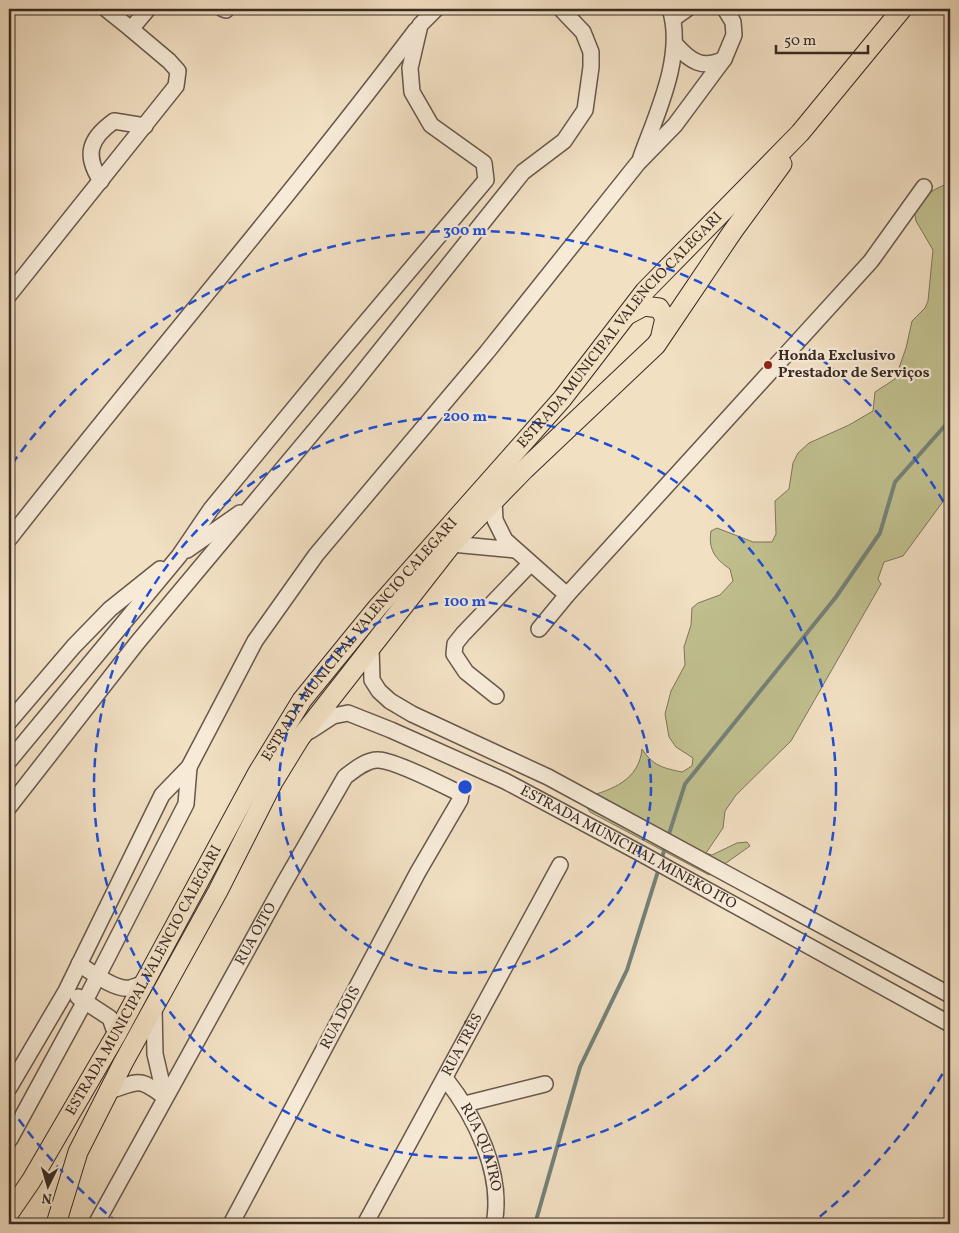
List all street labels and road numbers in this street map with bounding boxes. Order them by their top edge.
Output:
street label: ESTRADA MUNICIPAL VALENCIO CALEGARI [512,207,727,453]
street label: ESTRADA MUNICIPAL VALENCIO CALEGARI [257,513,463,765]
street label: ESTRADA MUNICIPAL MINEKO ITO [516,780,740,915]
street label: ESTRADA MUNICIPAL VALENCIO CALEGARI [61,842,227,1120]
street label: RUA OITO [230,899,282,969]
street label: RUA DOIS [316,983,366,1053]
street label: RUA TRÊS [437,1009,488,1080]
street label: RUA QUATRO [455,1099,506,1193]

